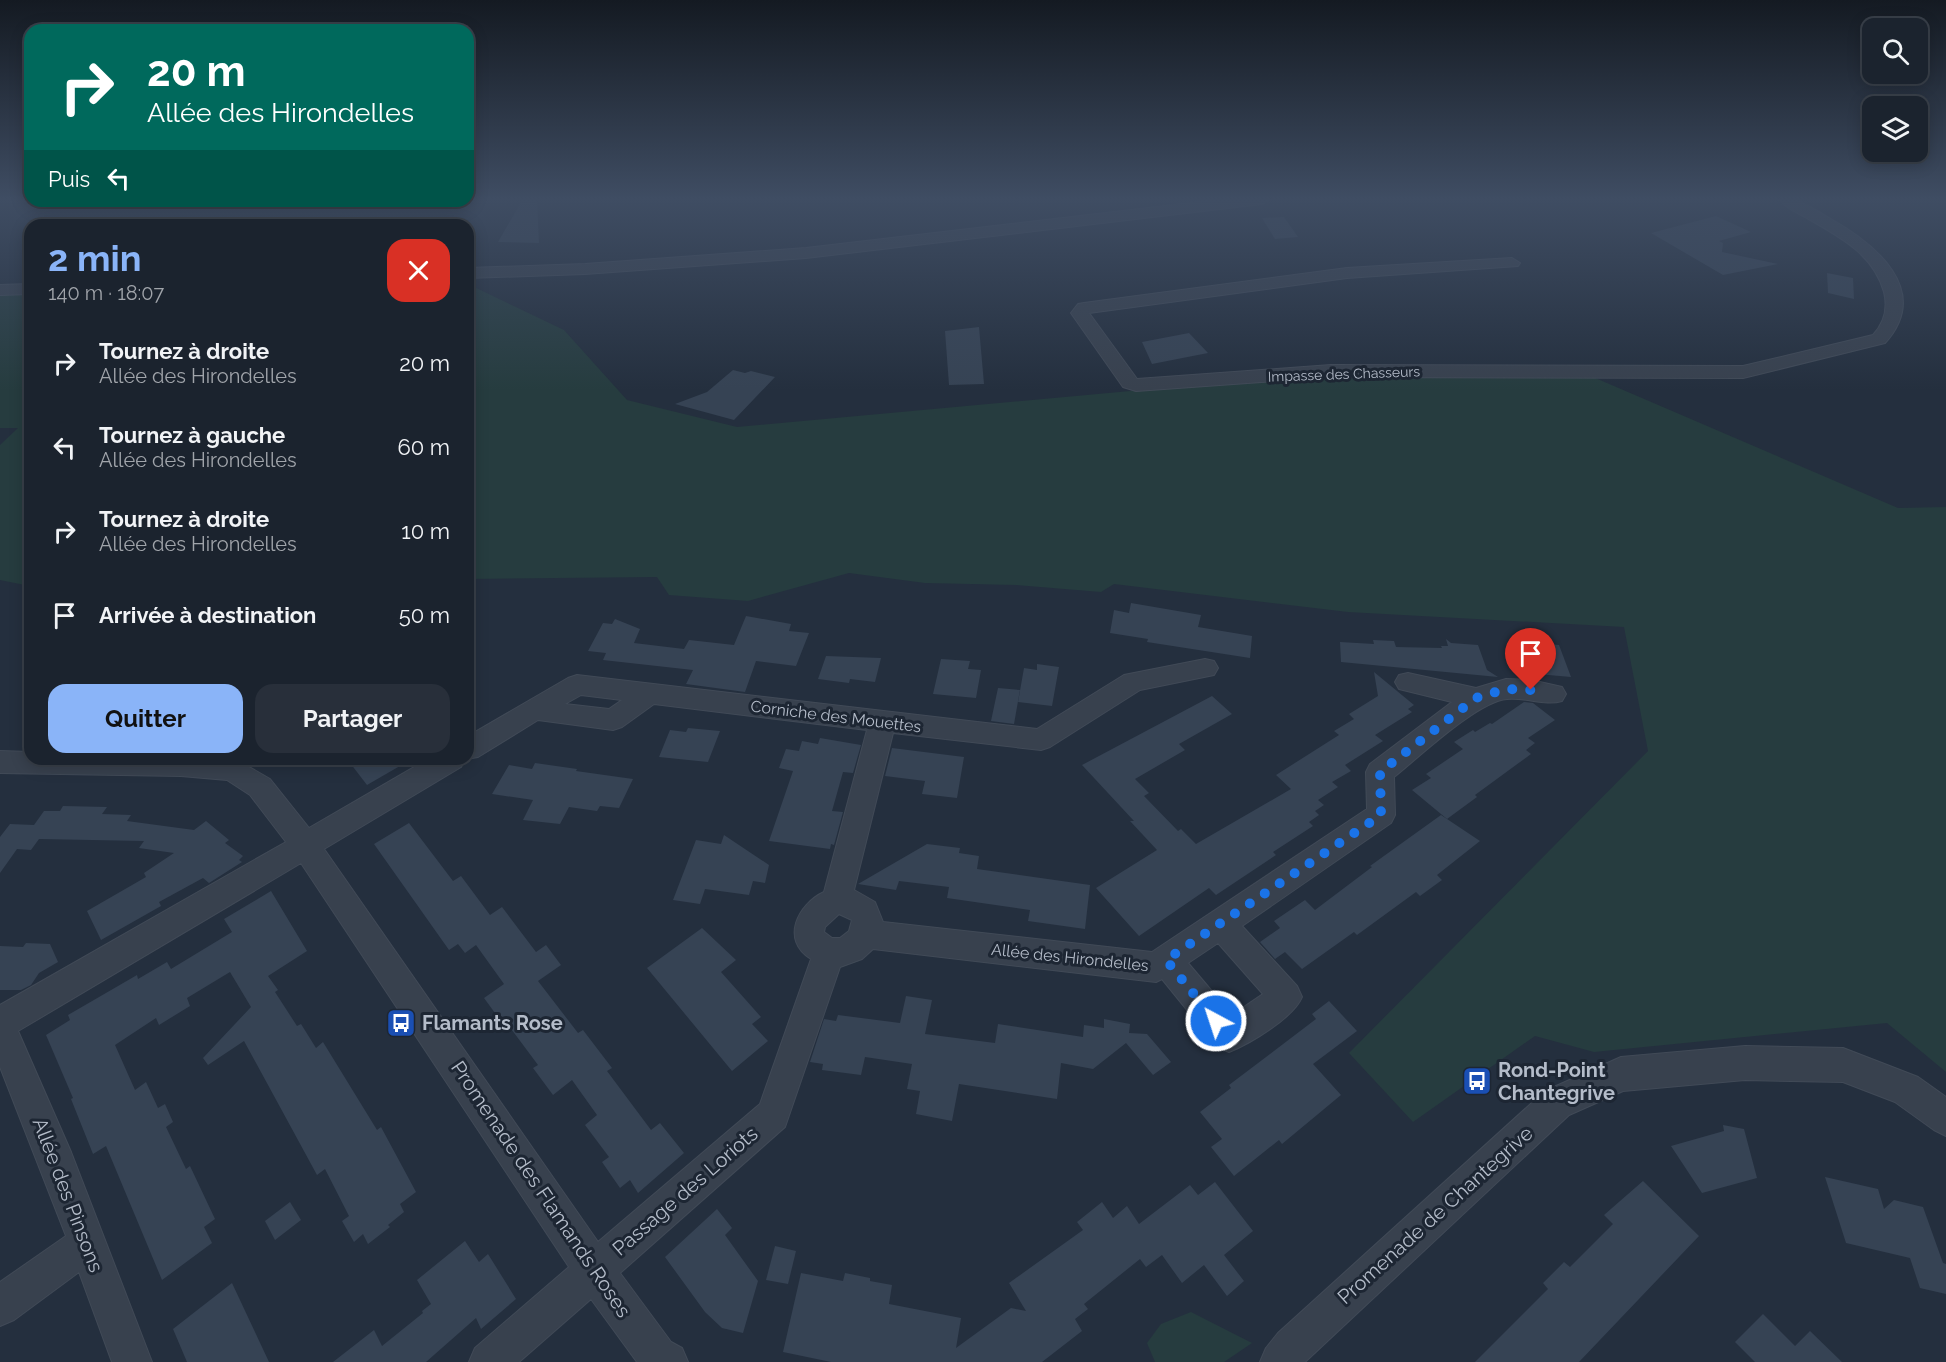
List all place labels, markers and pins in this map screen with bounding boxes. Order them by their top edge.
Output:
pin [1505,628,1556,690]
bus stop icon: Flamants Rose [385,1007,417,1039]
place label: Flamants Rose [422,1011,563,1035]
place label: Rond-Point Chantegrive [1498,1058,1615,1105]
bus stop icon: Rond-Point Chantegrive [1461,1065,1493,1097]

